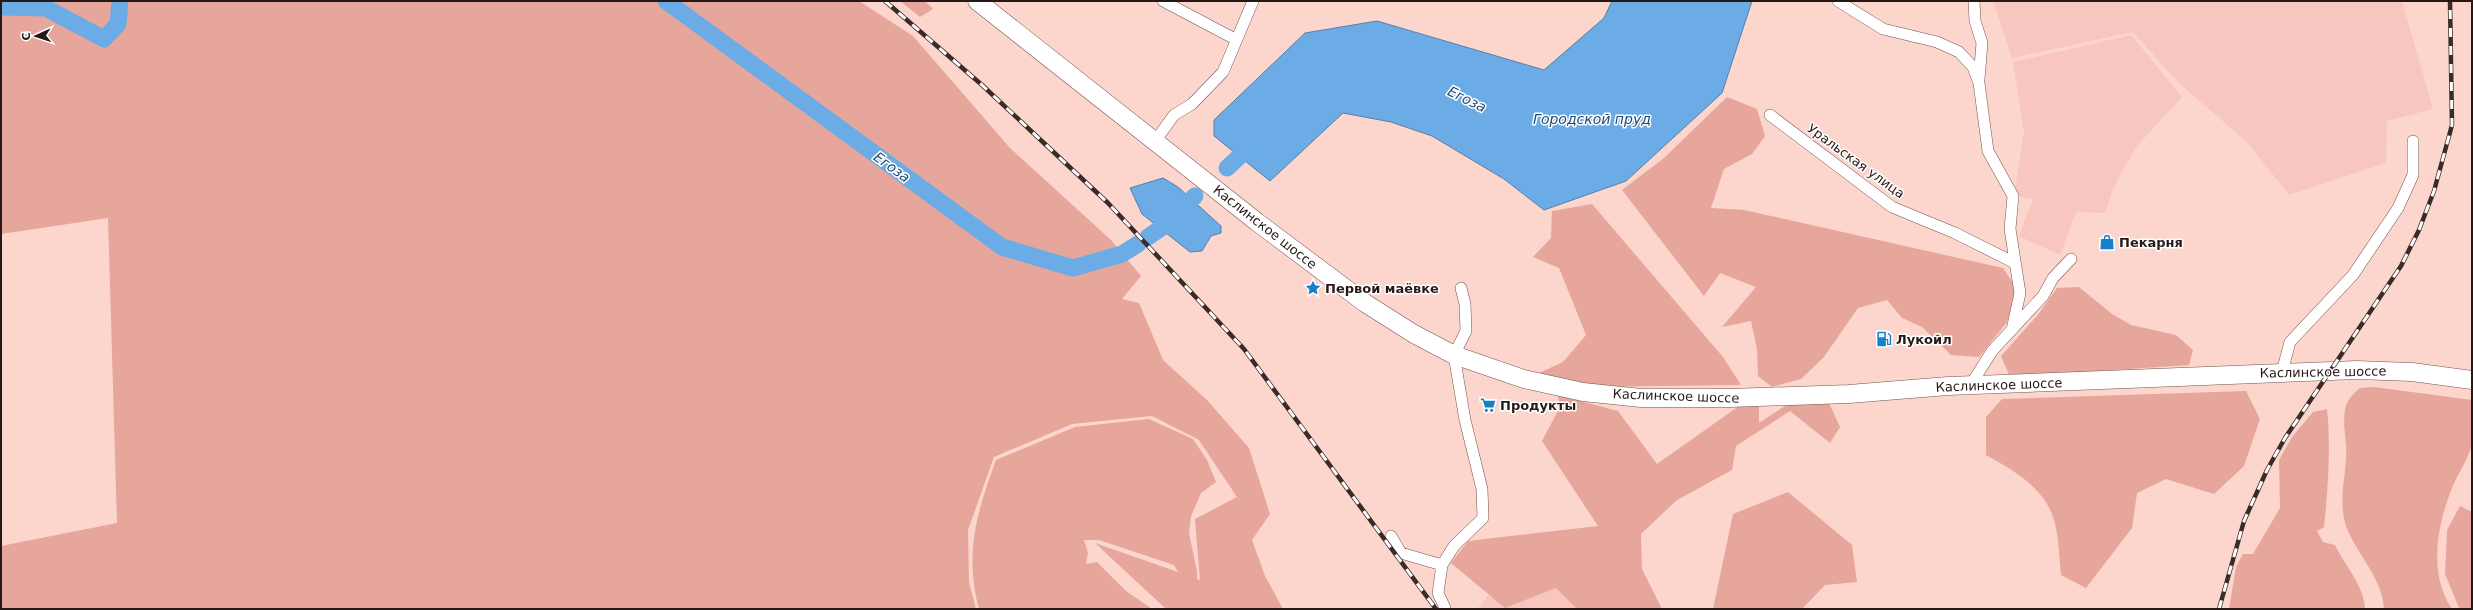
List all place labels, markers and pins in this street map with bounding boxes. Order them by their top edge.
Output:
shop icon: Пекарня [2098,233,2116,251]
place label: Пекарня [2119,235,2183,250]
place icon: Первой маёвке [1304,279,1322,297]
place label: Первой маёвке [1325,281,1439,296]
fuel station icon: Лукойл [1875,330,1893,348]
place label: Лукойл [1896,332,1952,347]
supermarket icon: Продукты [1479,396,1497,414]
place label: Продукты [1500,398,1576,413]

